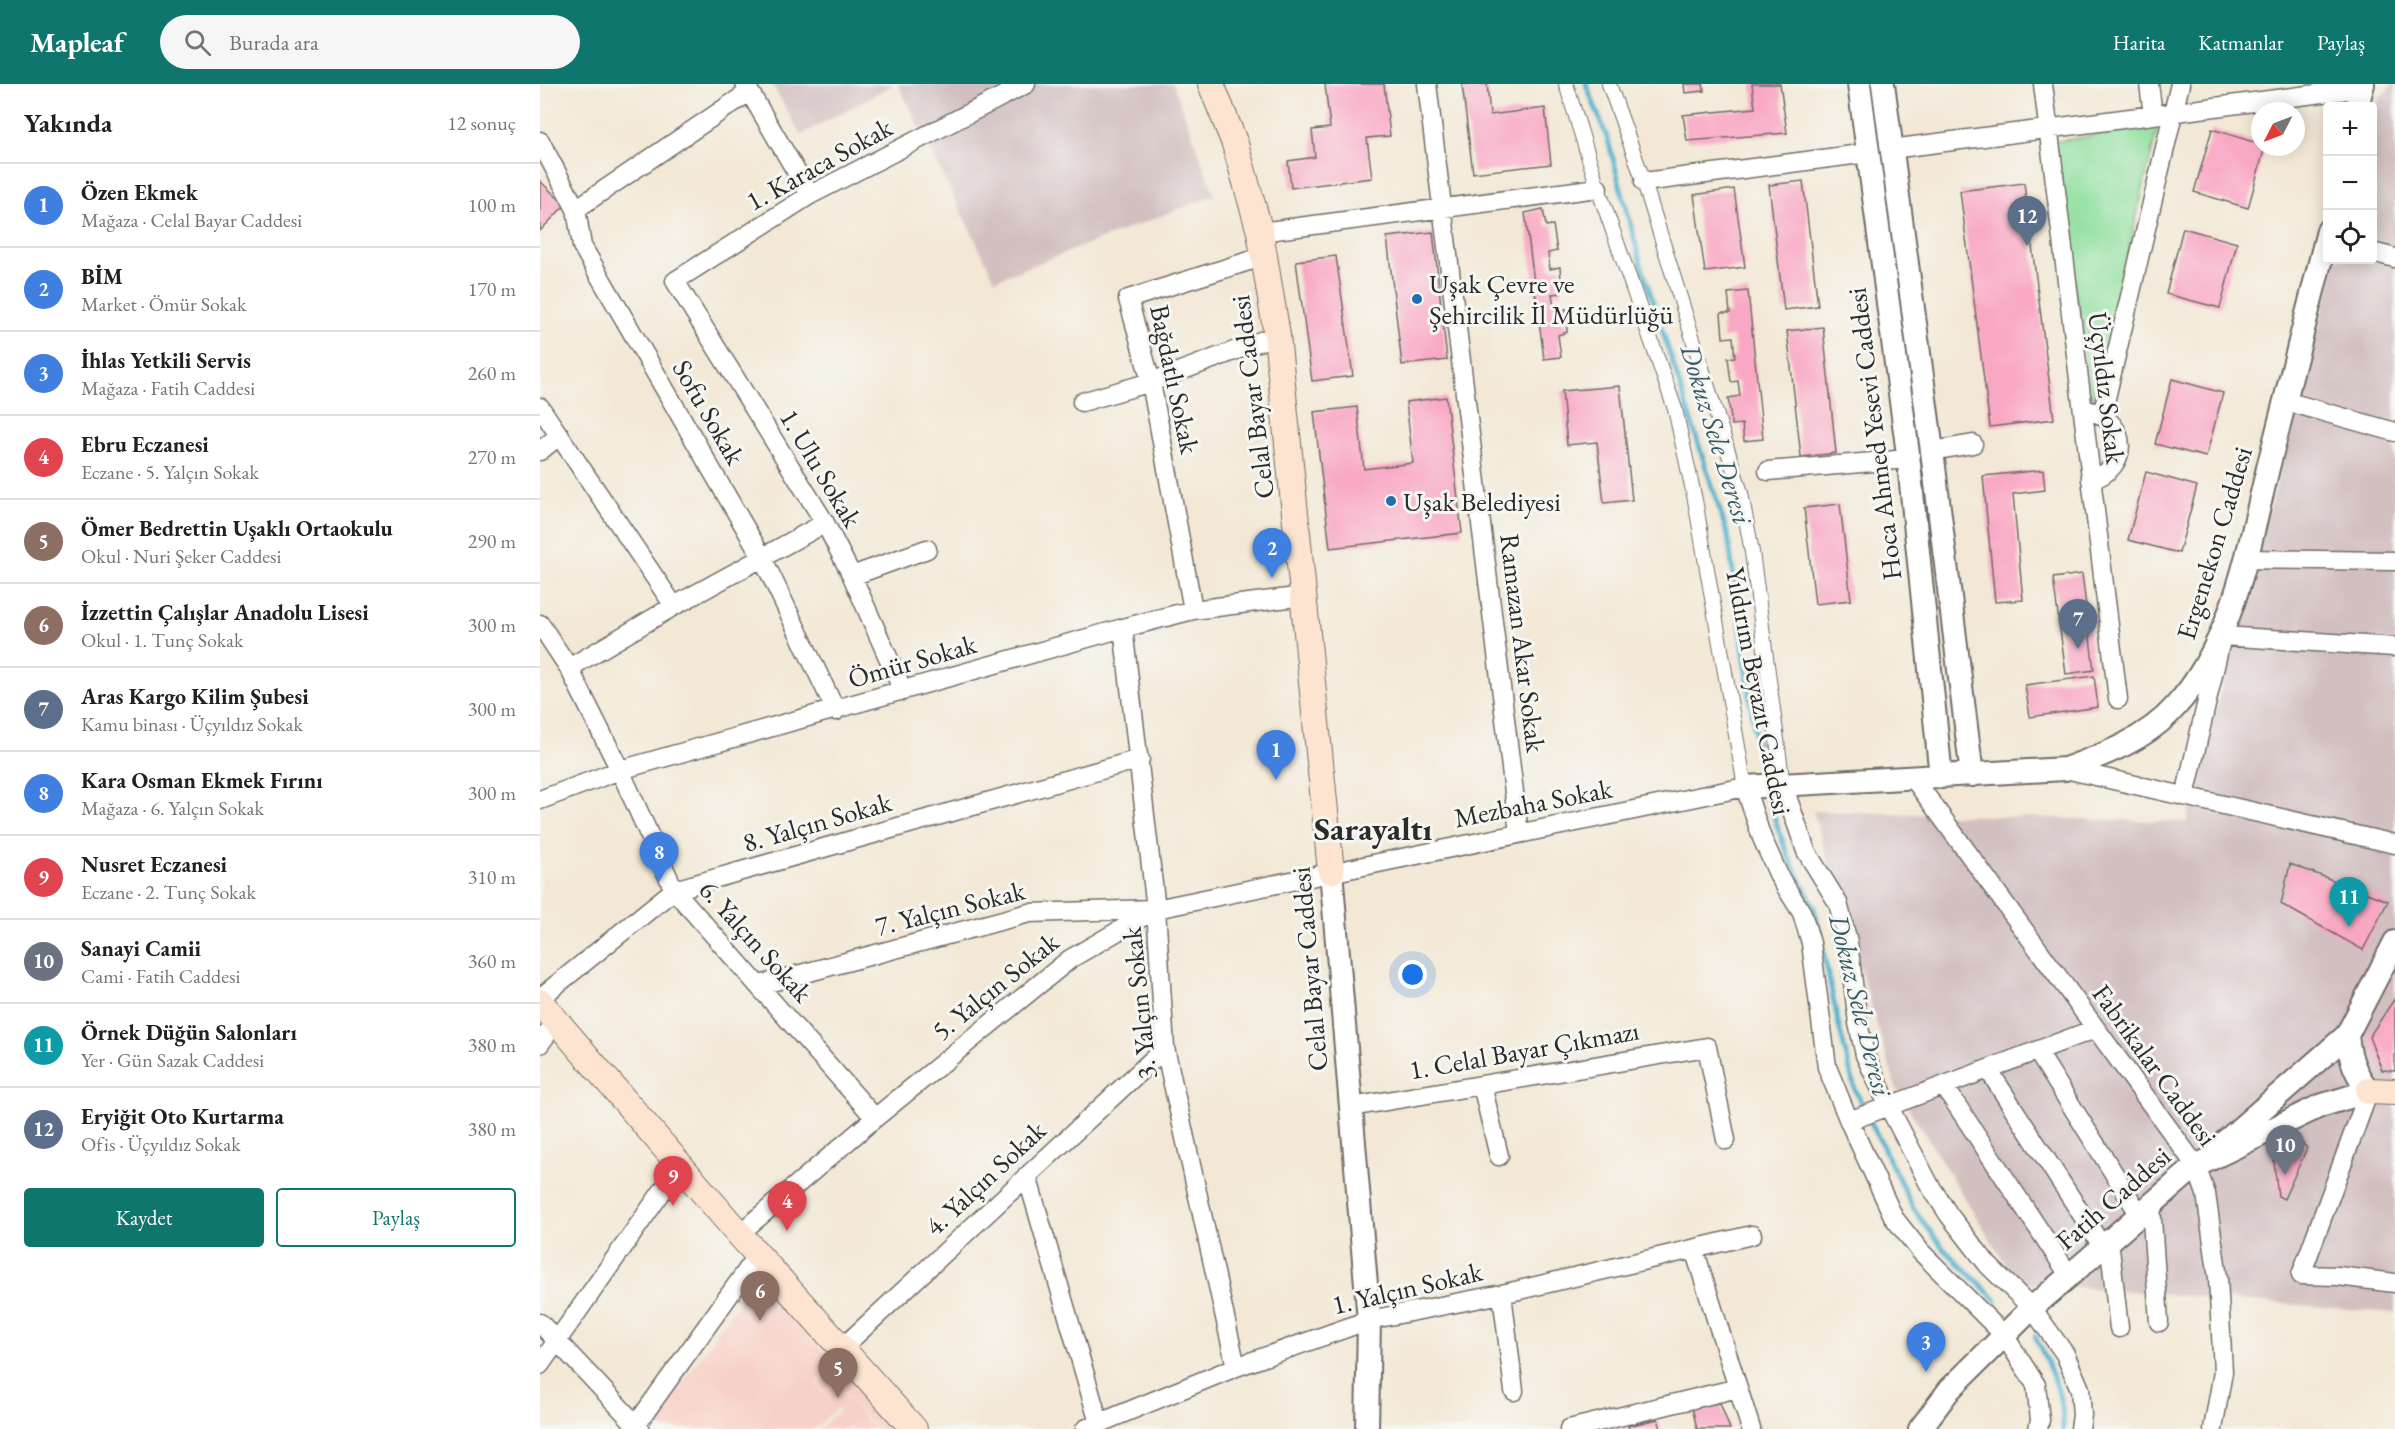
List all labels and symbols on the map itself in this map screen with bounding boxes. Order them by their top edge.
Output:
north arrow [2251,102,2305,156]
street label: 1. Karaca Sokak [740,109,899,219]
pin: 12 [2008,196,2046,246]
place label: Uşak Çevre ve Şehircilik İl Müdürlüğü [1429,266,1674,332]
street label: Hoca Ahmed Yesevi Caddesi [1839,285,1909,582]
marker: Uşak Çevre ve Şehircilik İl Müdürlüğü [1410,292,1424,306]
street label: Celal Bayar Caddesi [1222,293,1282,501]
street label: Bağdatlı Sokak [1142,301,1208,457]
street label: Üçyıldız Sokak [2080,310,2134,466]
water label: Dokuz Sele Deresi [1672,339,1762,530]
street label: Sofu Sokak [665,353,753,471]
street label: 1. Ulu Sokak [772,402,870,534]
street label: Ergenekon Caddesi [2168,442,2260,644]
place label: Uşak Belediyesi [1403,484,1561,519]
marker: Uşak Belediyesi [1384,494,1398,508]
pin: 2 [1252,528,1292,578]
street label: Ramazan Akar Sokak [1492,532,1554,755]
street label: Yıldırım Beyazıt Caddesi [1718,564,1800,818]
pin: 7 [2058,600,2098,649]
street label: Ömür Sokak [844,626,981,696]
pin: 1 [1256,730,1296,780]
street label: Mezbaha Sokak [1451,770,1615,835]
street label: 8. Yalçın Sokak [739,784,896,860]
district label: Sarayaltı [1314,807,1433,850]
pin: 8 [640,832,678,882]
street label: Celal Bayar Caddesi [1283,865,1335,1073]
street label: 6. Yalçın Sokak [692,872,820,1010]
street label: 7. Yalçın Sokak [871,872,1029,944]
pin: 11 [2330,878,2368,927]
water label: Dokuz Sele Deresi [1821,909,1901,1102]
street label: 5. Yalçın Sokak [924,924,1066,1048]
street label: 3. Yalçın Sokak [1114,925,1164,1081]
your location [1398,960,1427,989]
street label: Fabrikalar Caddesi [2085,977,2226,1153]
street label: 1. Celal Bayar Çıkmazı [1406,1012,1642,1087]
street label: 4. Yalçın Sokak [917,1113,1053,1243]
pin: 10 [2266,1126,2304,1175]
street label: Fatih Caddesi [2048,1138,2178,1258]
pin: 9 [654,1156,692,1206]
pin: 4 [768,1182,806,1231]
street label: 1. Yalçın Sokak [1328,1254,1486,1322]
pin: 6 [740,1272,780,1321]
pin: 3 [1906,1322,1946,1372]
pin: 5 [818,1348,858,1398]

